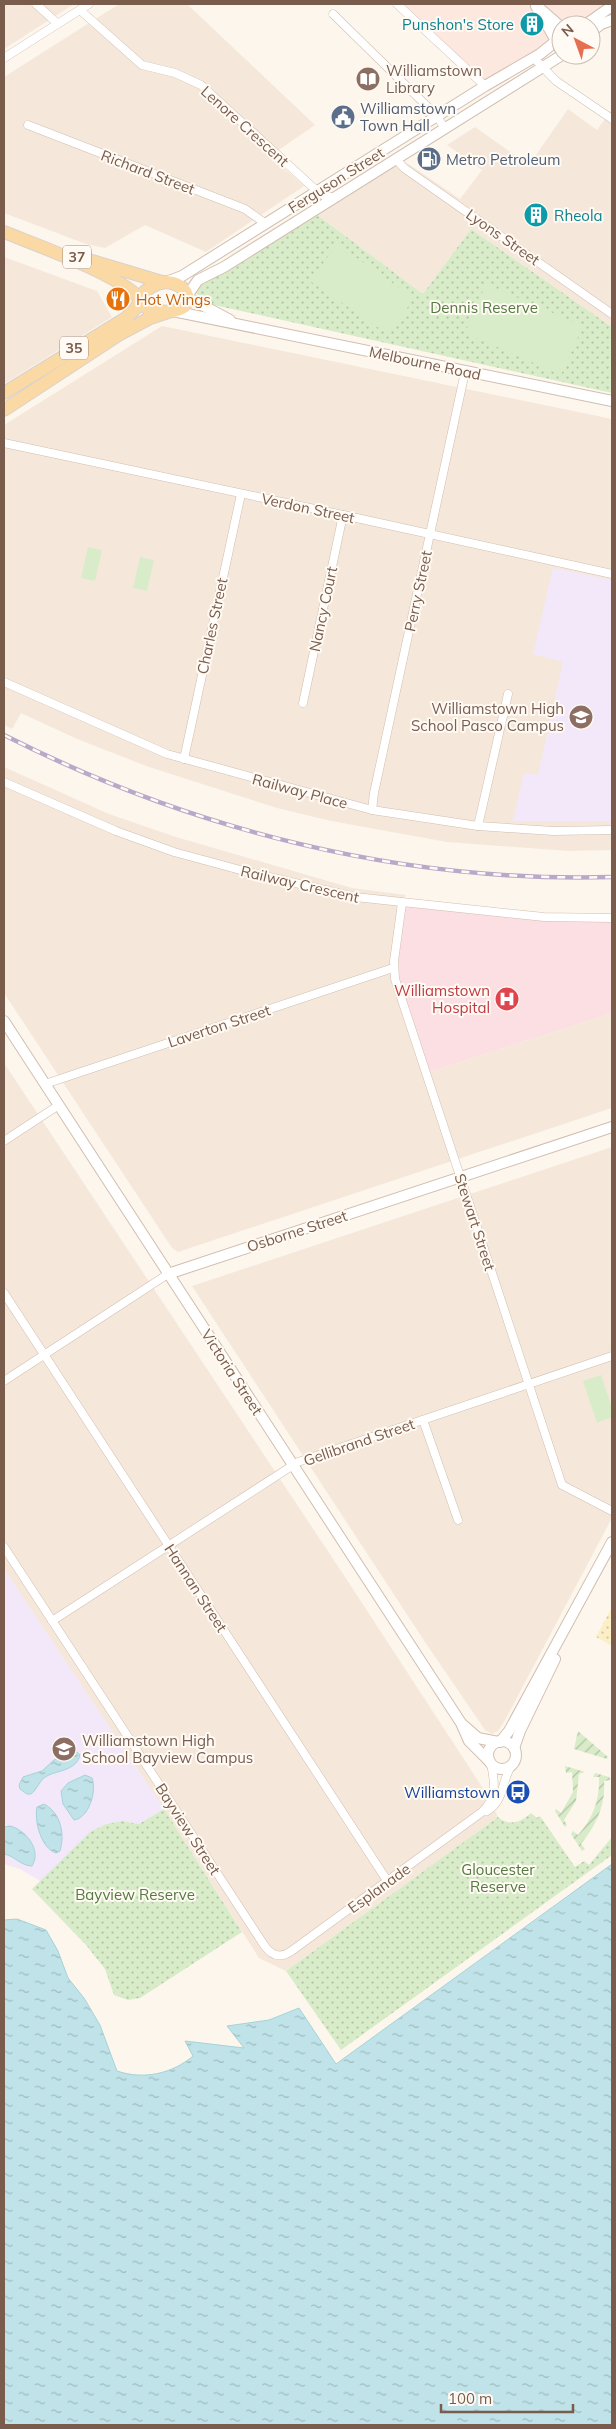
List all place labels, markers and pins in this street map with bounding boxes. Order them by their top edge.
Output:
building icon: Punshon's Store [519,11,545,37]
place label: Punshon's Store [402,15,514,34]
place label: Williamstown Library [386,61,482,97]
library icon: Williamstown Library [355,66,381,92]
place label: Williamstown Town Hall [360,99,456,135]
public building icon: Williamstown Town Hall [330,104,356,130]
fuel station icon: Metro Petroleum [416,146,442,172]
place label: Metro Petroleum [446,150,560,169]
building icon: Rheola [523,202,549,228]
place label: Rheola [554,206,602,225]
restaurant icon: Hot Wings [105,286,131,312]
place label: Hot Wings [136,290,211,309]
place label: Williamstown High School Pasco Campus [411,699,564,735]
school or university icon: Williamstown High School Pasco Campus [568,704,594,730]
place label: Williamstown Hospital [394,981,490,1017]
hospital icon: Williamstown Hospital [494,986,520,1012]
place label: Williamstown High School Bayview Campus [82,1731,253,1767]
school or university icon: Williamstown High School Bayview Campus [51,1736,77,1762]
bus stop icon: Williamstown [505,1779,531,1805]
place label: Williamstown [404,1783,500,1802]

